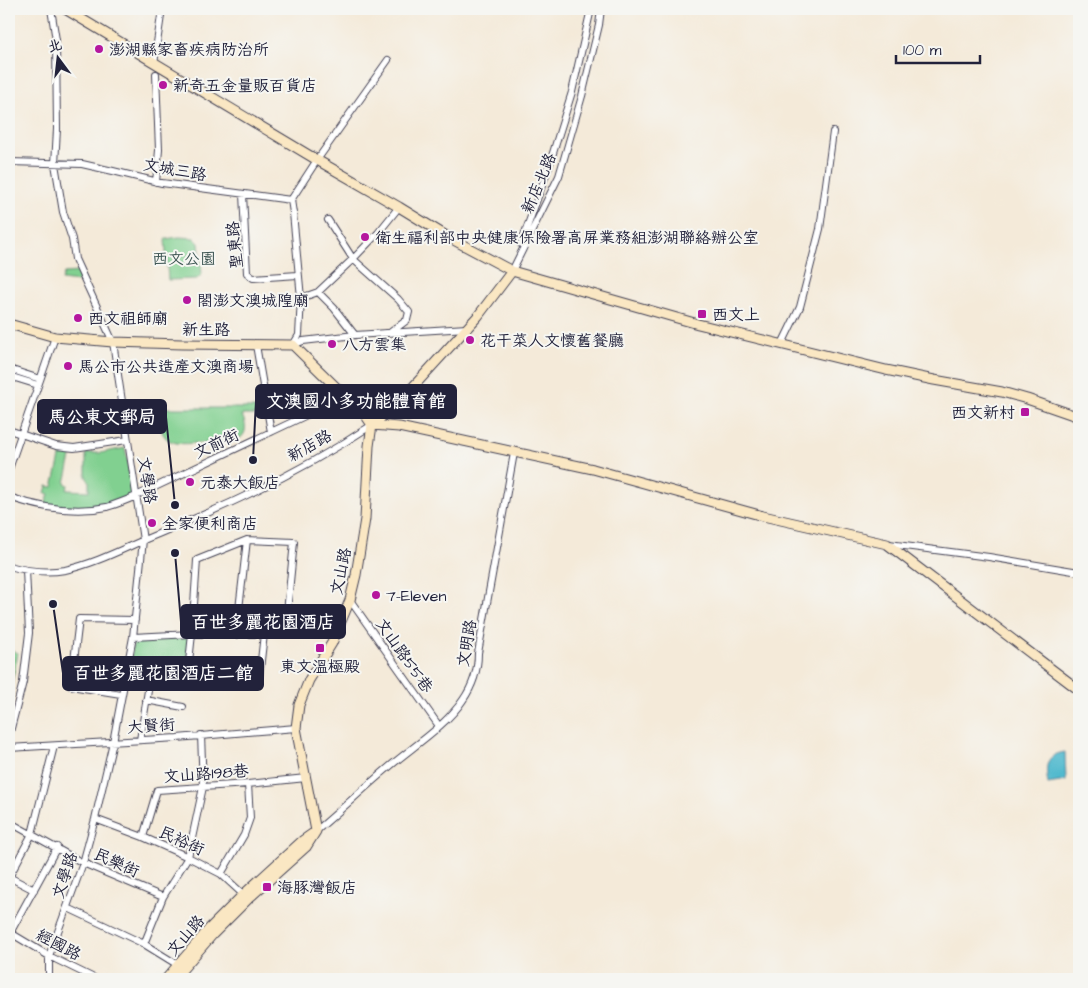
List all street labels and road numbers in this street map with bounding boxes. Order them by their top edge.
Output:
street label: 新店北路 [516,150,562,217]
street label: 文城三路 [141,154,208,186]
street label: 聖東路 [222,220,248,270]
street label: 新生路 [182,319,230,341]
street label: 文前街 [190,424,243,464]
street label: 新店路 [283,425,336,467]
street label: 文學路 [132,455,162,506]
street label: 文山路 [325,545,357,597]
street label: 文山路55巷 [370,614,438,697]
street label: 文明路 [452,618,482,669]
street label: 大賢街 [126,713,176,739]
street label: 文山路198巷 [163,760,250,788]
street label: 民裕街 [155,821,208,861]
street label: 民樂街 [90,843,143,883]
street label: 文學路 [47,849,83,902]
street label: 文山路 [162,910,210,961]
street label: 經國路 [32,924,85,966]

